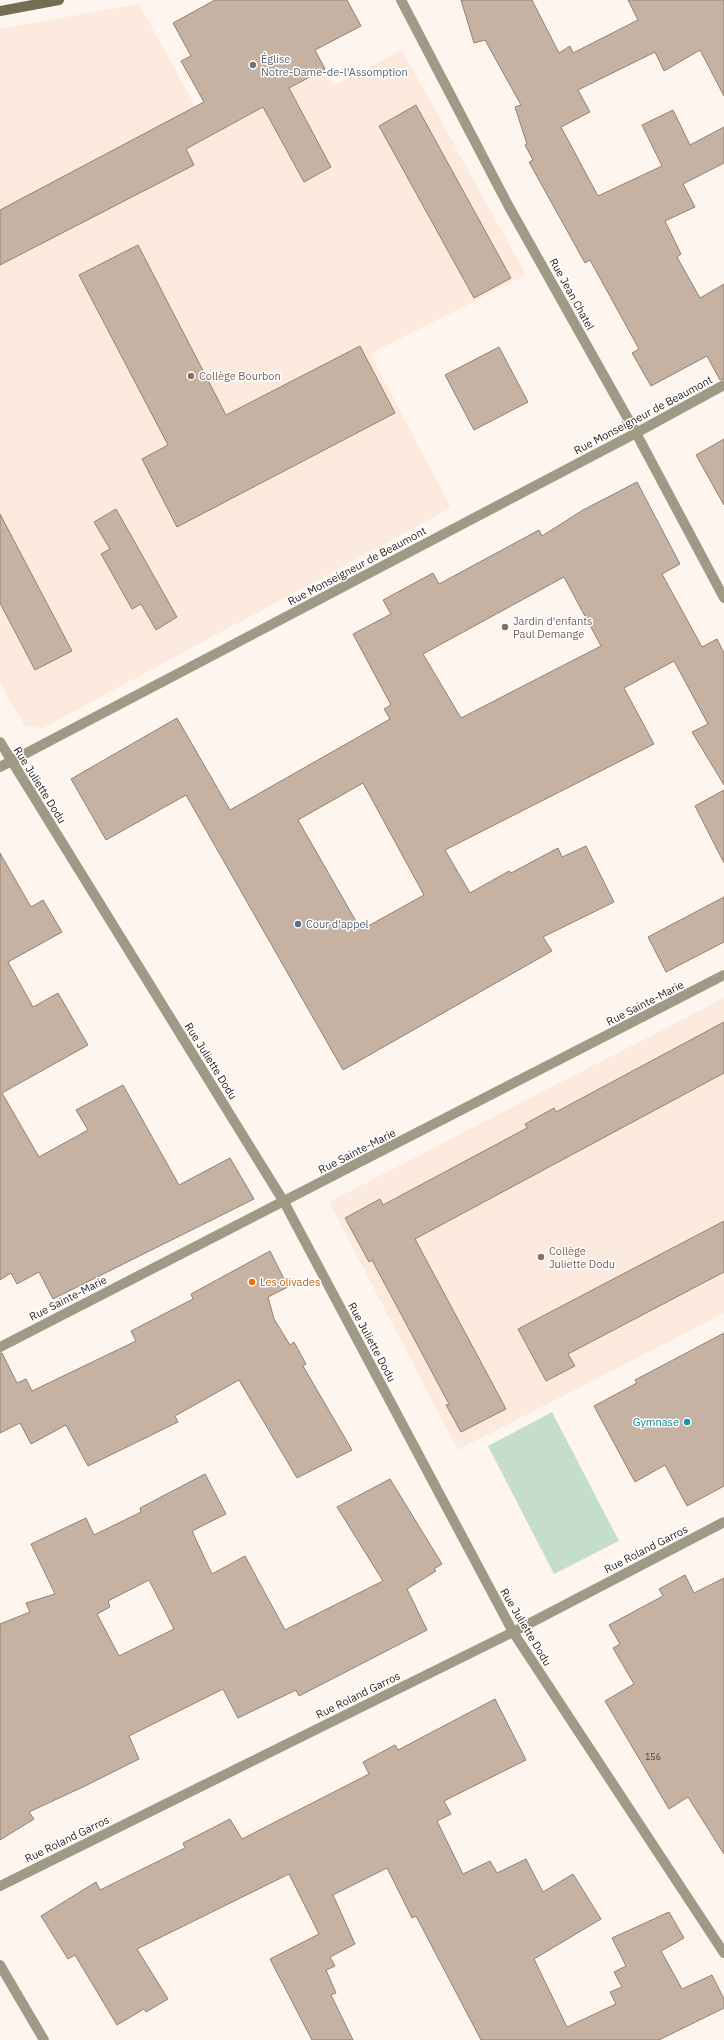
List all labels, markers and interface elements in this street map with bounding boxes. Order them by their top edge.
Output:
place label: Église Notre-Dame-de-l'Assomption [261,52,408,79]
marker: Église Notre-Dame-de-l'Assomption [248,60,258,70]
street label: Rue Jean Chatel [546,256,598,332]
place label: Collège Bourbon [199,369,281,383]
marker: Collège Bourbon [186,371,196,381]
street label: Rue Monseigneur de Beaumont [571,372,715,457]
street label: Rue Monseigneur de Beaumont [285,523,429,608]
place label: Jardin d'enfants Paul Demange [513,614,592,641]
marker: Jardin d'enfants Paul Demange [500,622,510,632]
street label: Rue Juliette Dodu [11,744,69,826]
place label: Cour d'appel [306,917,369,931]
marker: Cour d'appel [293,919,303,929]
street label: Rue Sainte-Marie [604,977,686,1029]
street label: Rue Juliette Dodu [182,1020,240,1102]
street label: Rue Sainte-Marie [316,1125,398,1177]
place label: Collège Juliette Dodu [549,1244,615,1271]
marker: Collège Juliette Dodu [536,1252,546,1262]
street label: Rue Sainte-Marie [27,1272,109,1324]
place label: Les olivades [260,1275,320,1289]
marker: Les olivades [247,1277,257,1287]
street label: Rue Juliette Dodu [345,1300,399,1384]
place label: Gymnase [633,1415,679,1429]
marker: Gymnase [682,1417,692,1427]
street label: Rue Roland Garros [602,1522,690,1576]
street label: Rue Juliette Dodu [497,1586,555,1668]
street label: Rue Roland Garros [314,1669,402,1721]
house number: 156 [645,1751,661,1762]
street label: Rue Roland Garros [23,1813,111,1865]

